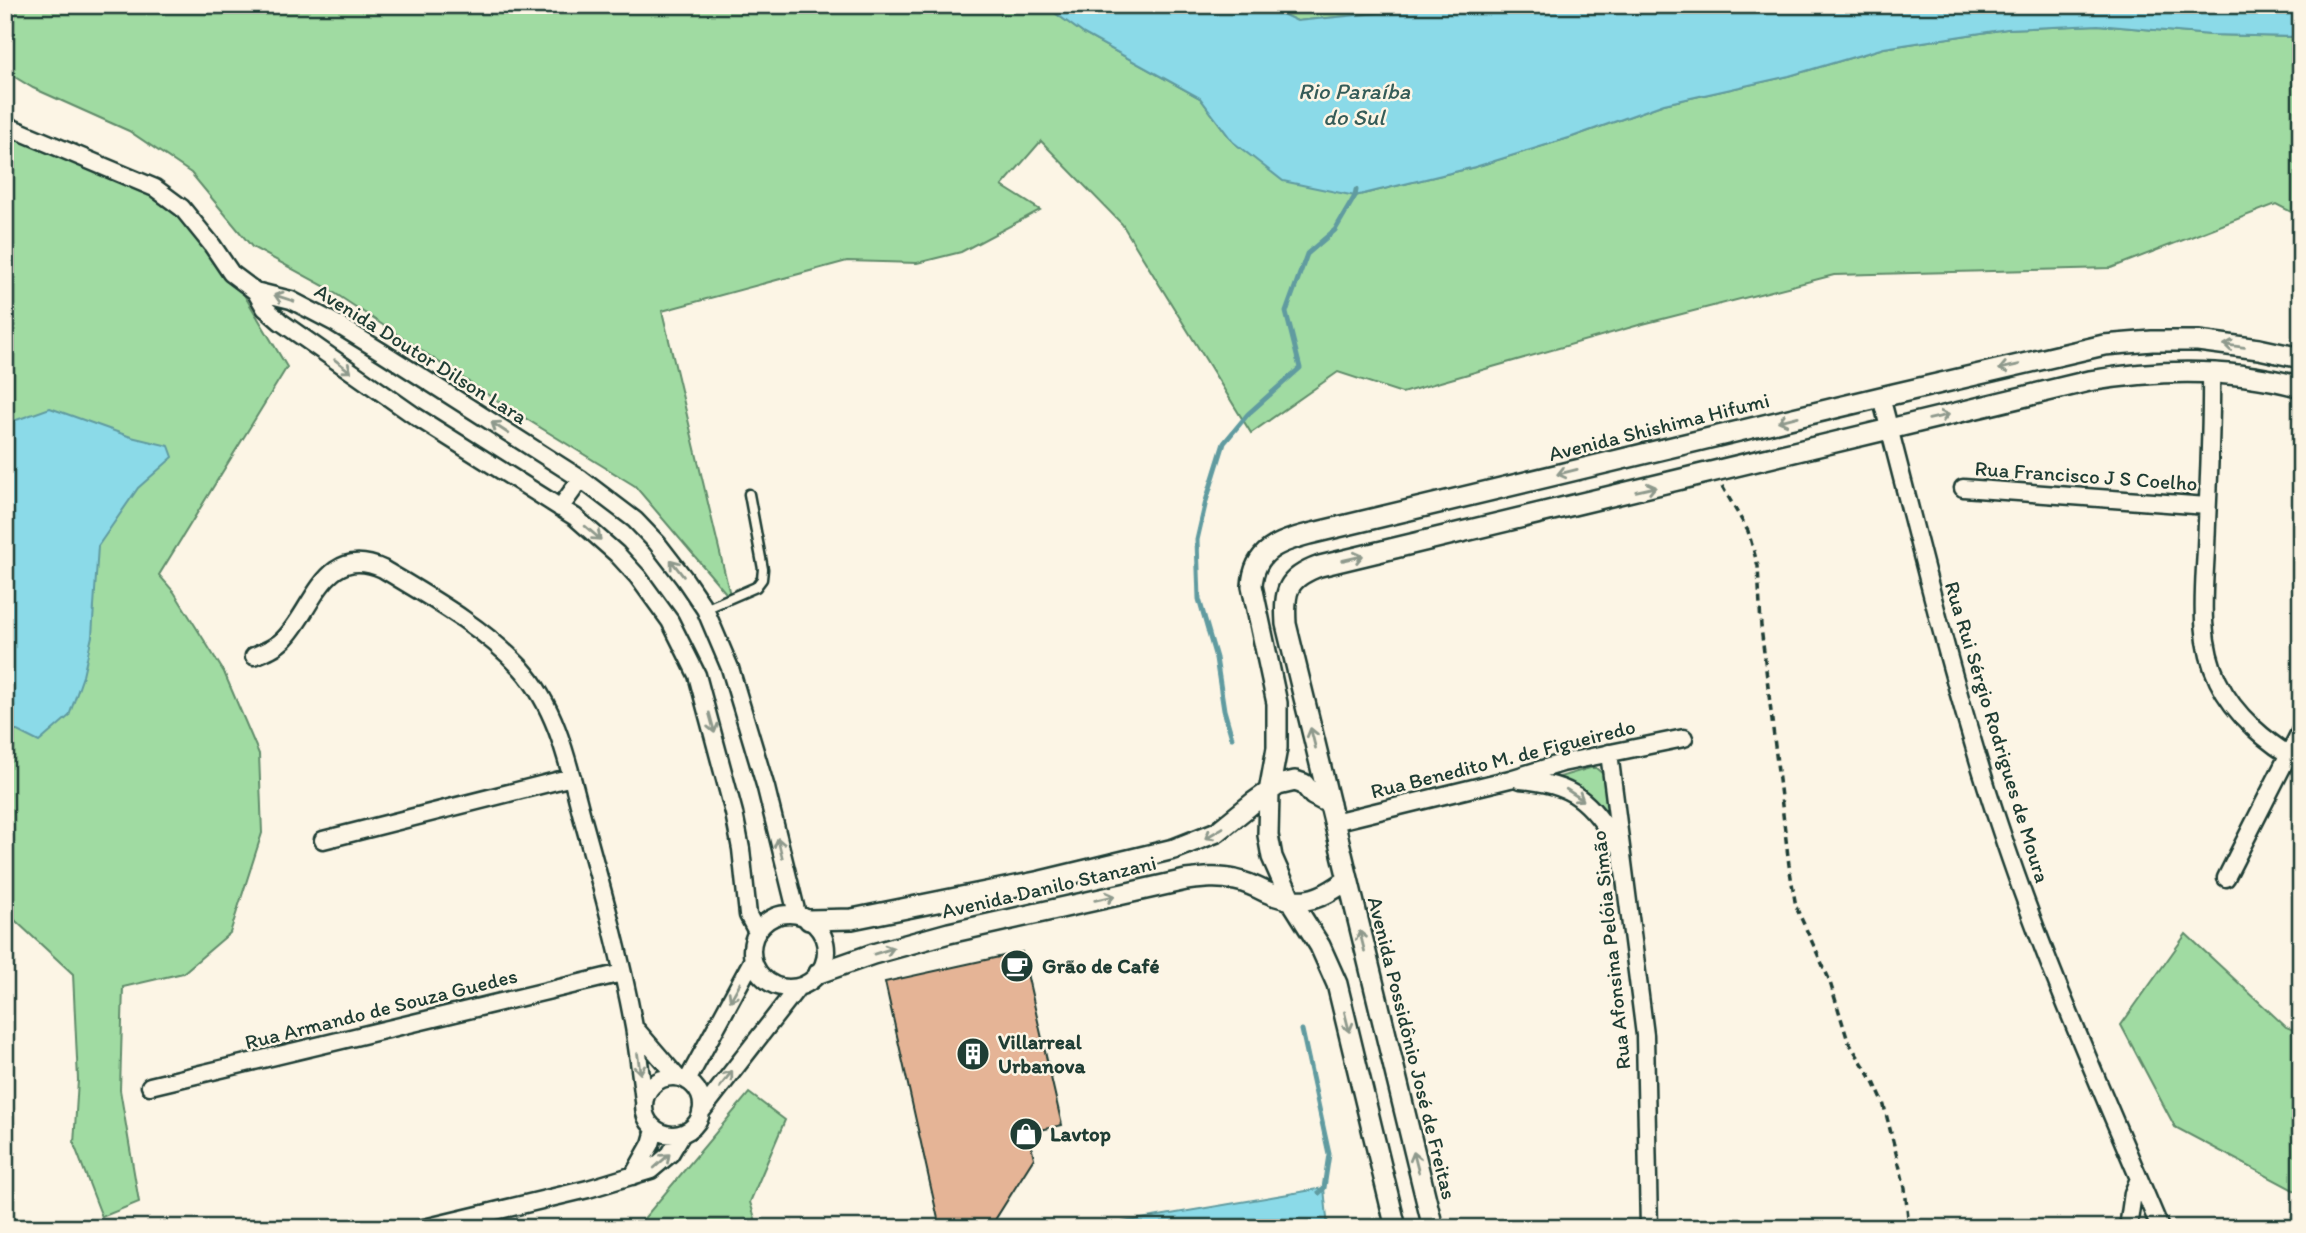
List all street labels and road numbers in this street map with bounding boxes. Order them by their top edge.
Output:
street label: Avenida Doutor Dilson Lara [310,278,532,429]
street label: Avenida Shishima Hifumi [1546,387,1772,466]
street label: Rua Francisco J S Coelho [1974,455,2198,496]
street label: Rua Rui Sérgio Rodrigues de Moura [1940,578,2055,886]
street label: Rua Benedito M. de Figueiredo [1368,713,1638,804]
street label: Rua Afonsina Pelóia Simão [1586,829,1635,1071]
street label: Avenida Danilo Stanzani [939,850,1159,923]
street label: Avenida Possidônio José de Freitas [1363,894,1462,1202]
street label: Rua Armando de Souza Guedes [242,963,520,1054]

